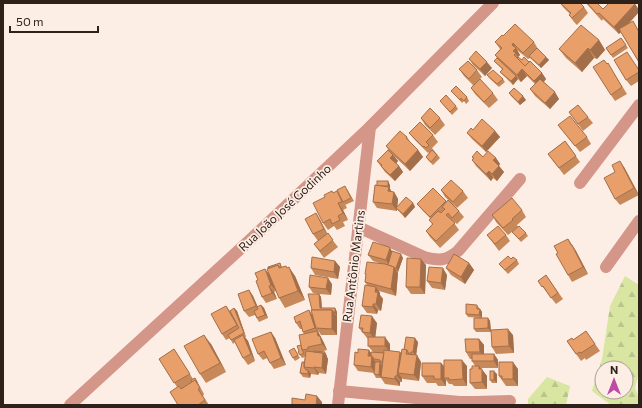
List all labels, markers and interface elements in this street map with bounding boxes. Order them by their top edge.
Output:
scale bar [10,8,98,34]
text: 50 m [16,14,44,28]
street label: Rua João José Godinho [235,161,334,254]
street label: Rua Antônio Martins [339,209,367,323]
north arrow [594,360,634,400]
text: N [610,363,618,376]

